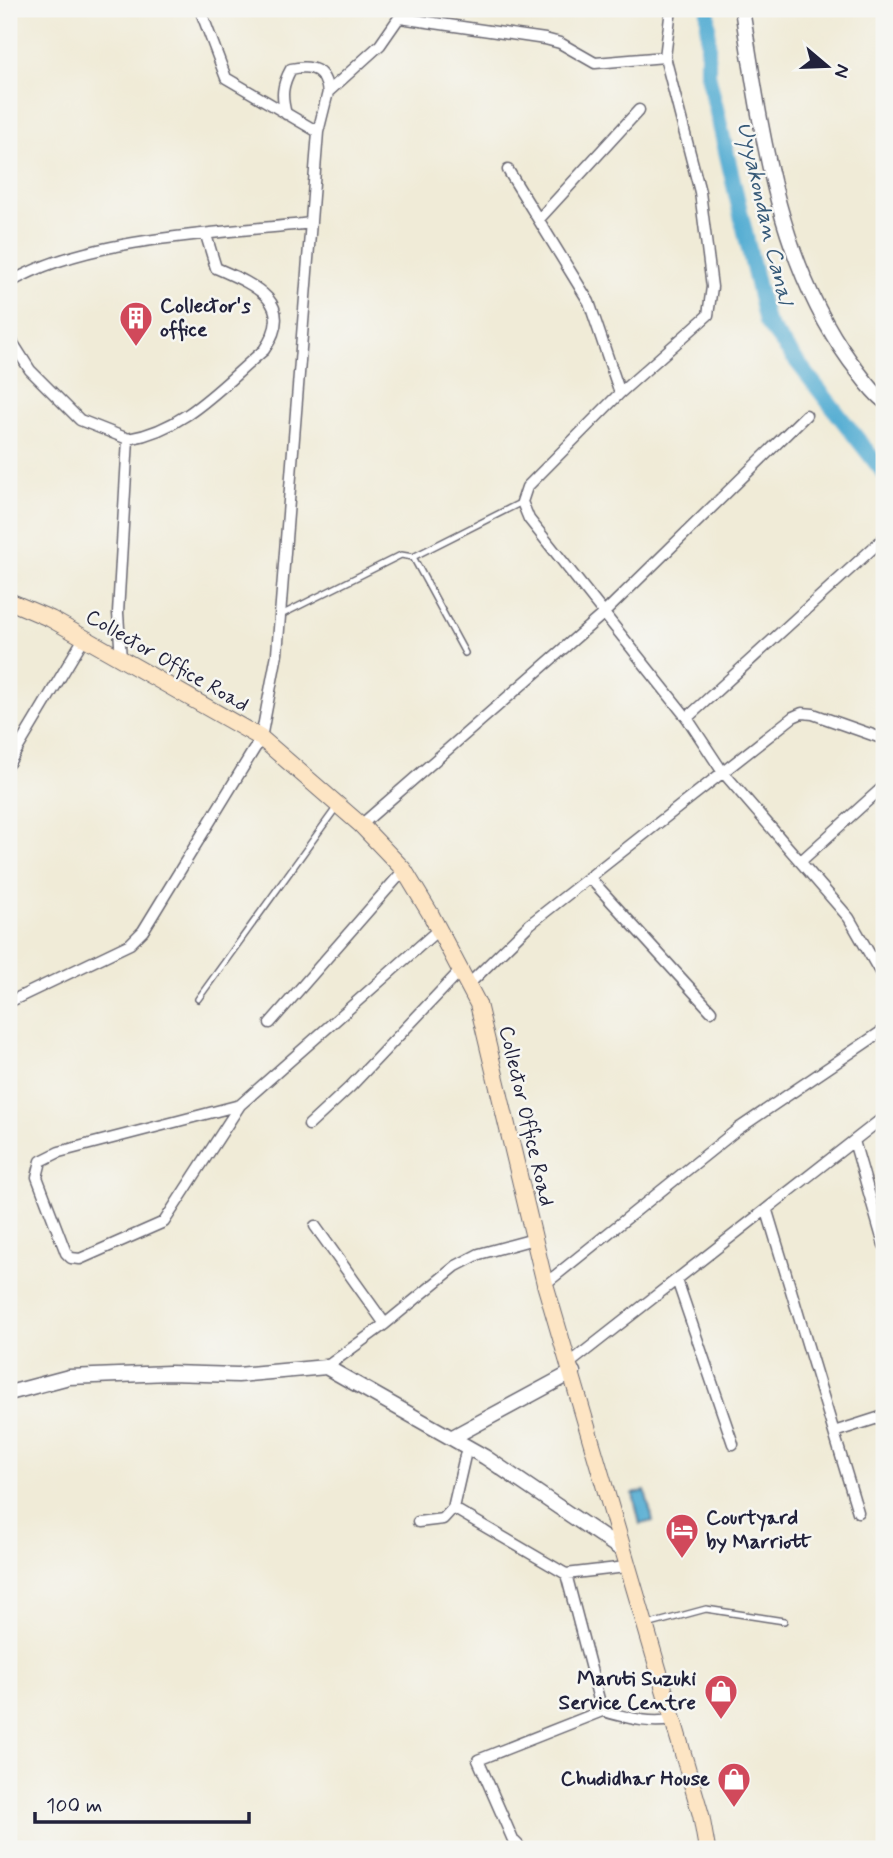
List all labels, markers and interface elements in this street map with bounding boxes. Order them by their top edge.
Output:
north arrow [792,32,862,102]
text: N [828,61,856,81]
water label: Uyyakondan Canal [728,119,800,310]
place label: Collector's office [160,292,251,344]
building icon: Collector's office [117,299,155,348]
street label: Collector Office Road [80,603,254,719]
street label: Collector Office Road [492,1023,560,1209]
place label: Courtyard by Marriott [706,1504,812,1556]
hotel icon: Courtyard by Marriott [663,1511,701,1560]
place label: Maruti Suzuki Service Centre [559,1665,696,1717]
shop icon: Maruti Suzuki Service Centre [702,1672,740,1721]
shop icon: Chudidhar House [715,1760,753,1809]
place label: Chudidhar House [561,1765,710,1793]
scale bar [35,1781,248,1825]
text: 100 m [46,1792,102,1820]

